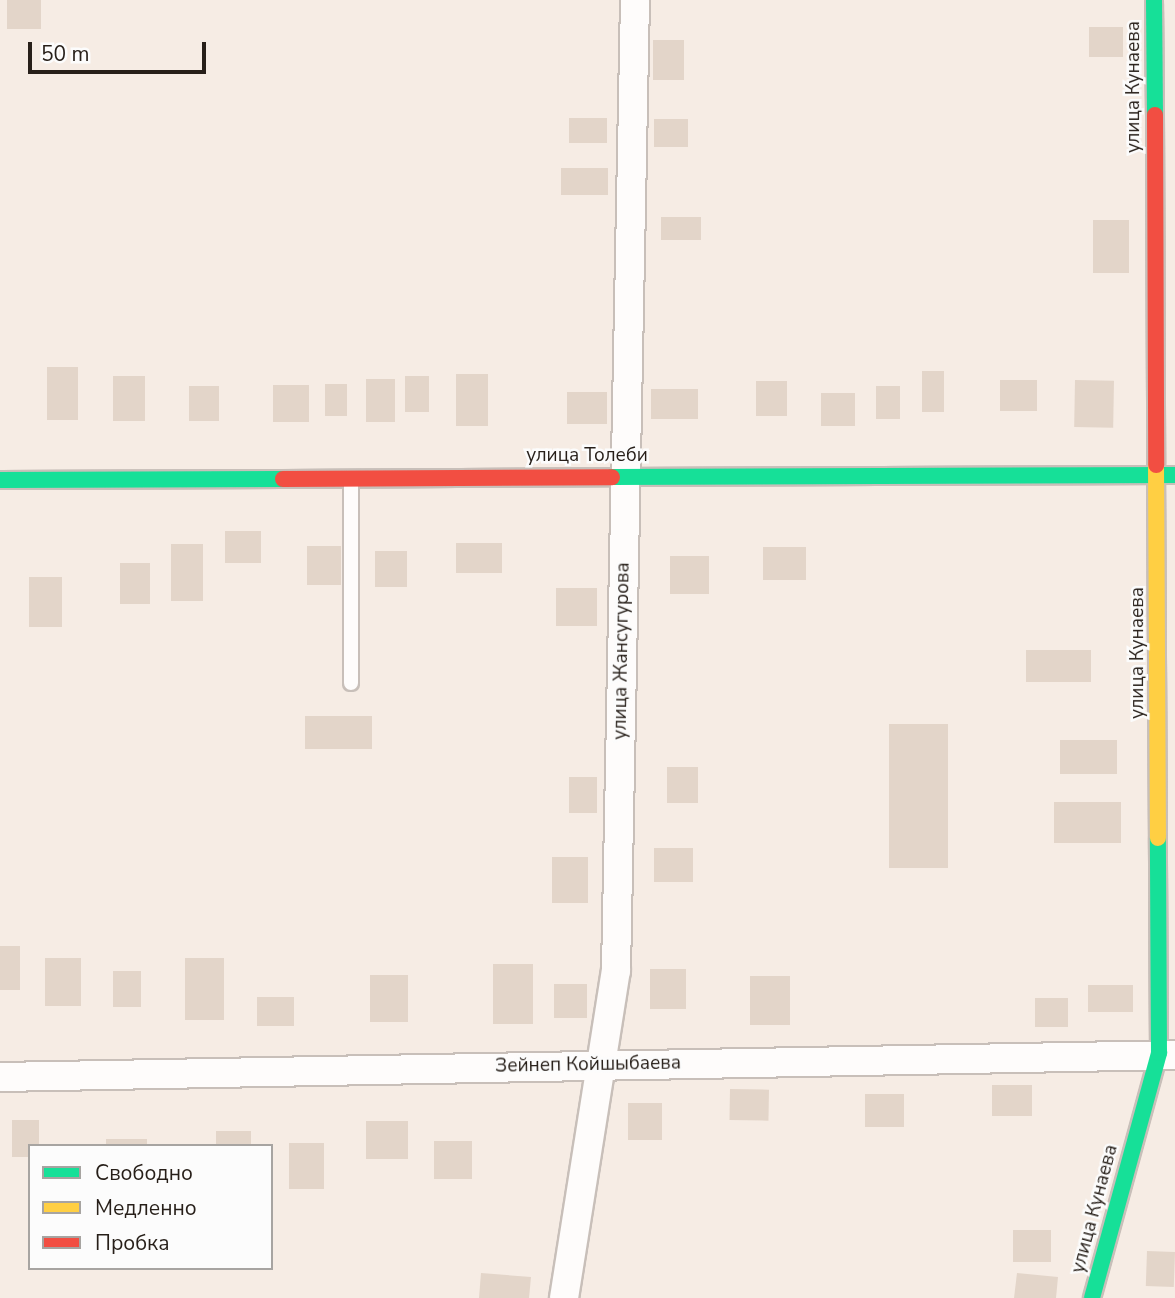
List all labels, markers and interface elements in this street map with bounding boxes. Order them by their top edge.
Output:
street label: улица Кунаева [1123,21,1145,153]
scale bar [32,28,210,72]
text: 50 m [41,40,90,68]
street label: улица Толеби [526,445,648,467]
street label: улица Жансугурова [609,562,635,740]
street label: улица Кунаева [1127,587,1149,719]
street label: Зейнеп Койшыбаева [495,1052,681,1078]
street label: улица Кунаева [1067,1142,1123,1276]
legend [28,1144,273,1270]
text: Свободно [95,1159,193,1187]
text: Медленно [95,1194,197,1222]
text: Пробка [95,1229,169,1257]

